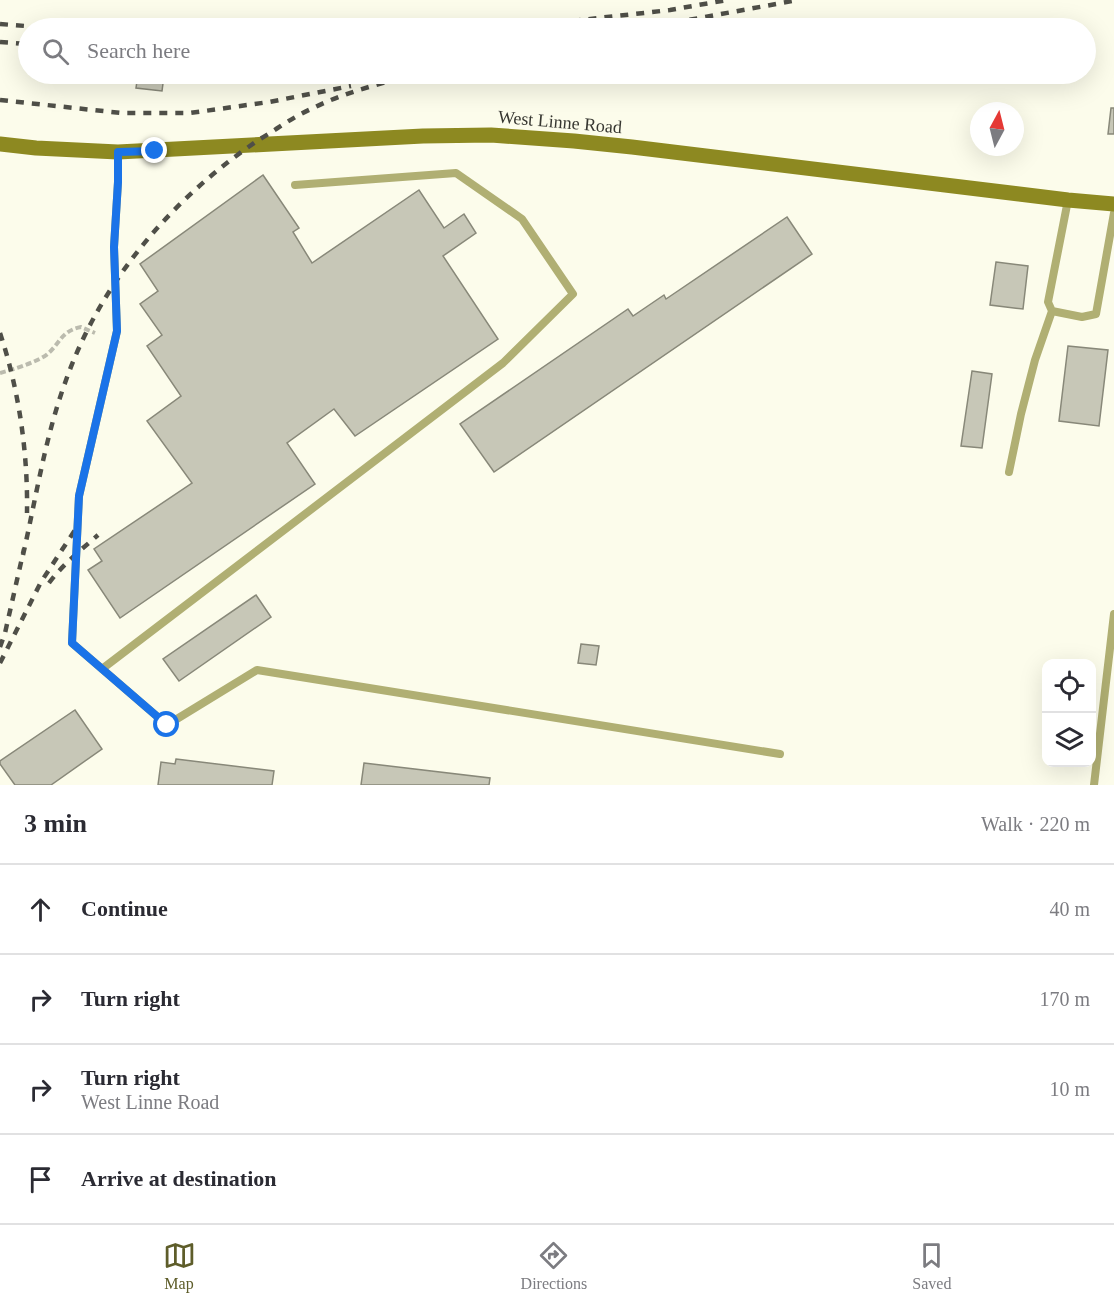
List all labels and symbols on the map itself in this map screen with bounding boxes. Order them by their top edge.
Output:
north arrow [970,102,1024,156]
street label: West Linne Road [497,107,623,137]
route end [141,137,167,163]
route start [153,711,179,737]

